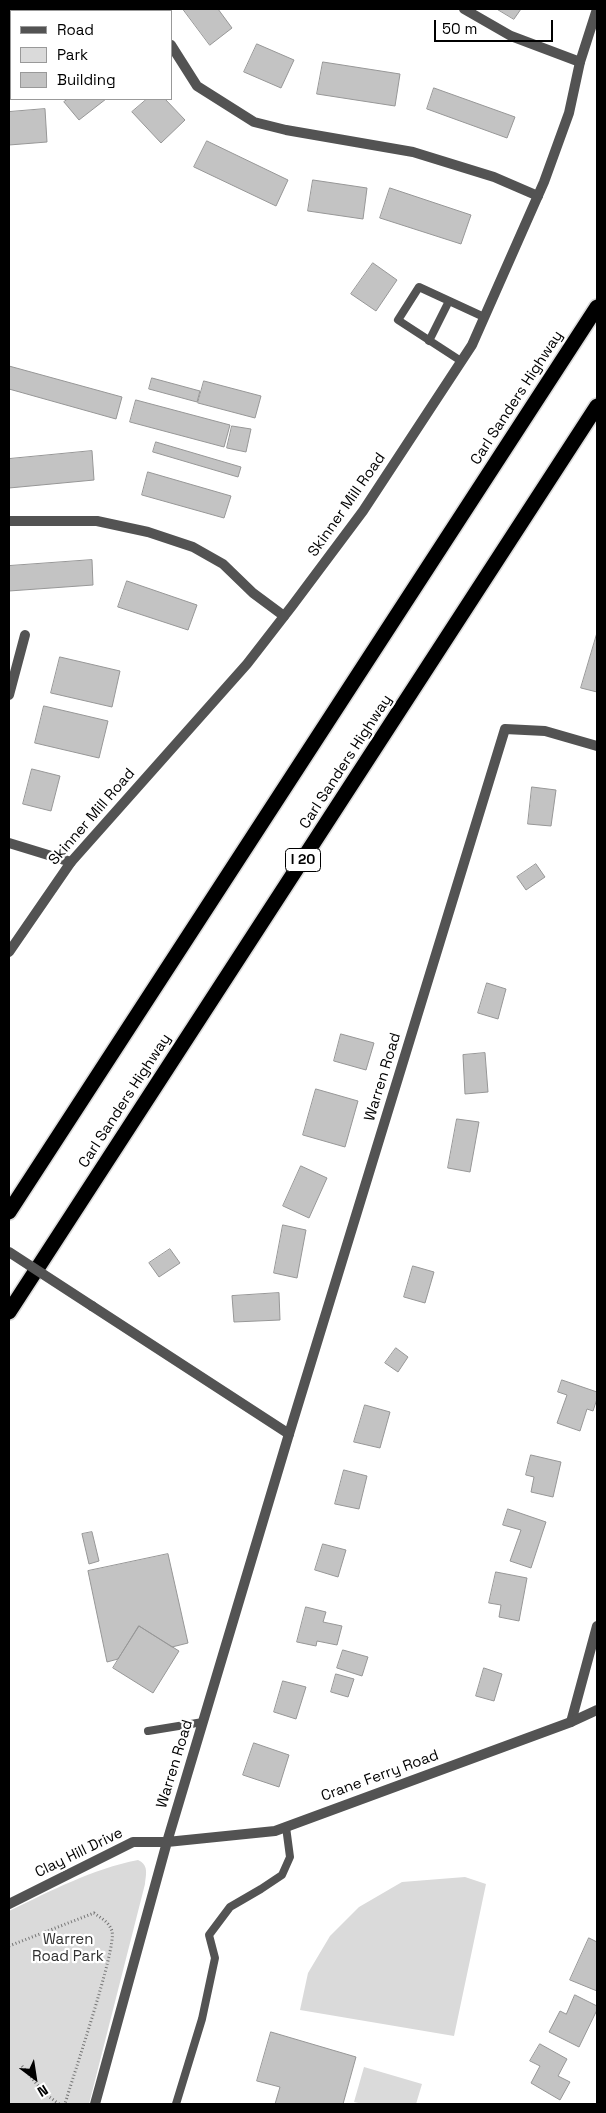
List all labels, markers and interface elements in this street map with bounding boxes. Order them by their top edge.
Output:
legend [10,10,172,100]
scale bar [436,10,555,42]
text: 50 m [442,19,477,38]
text: Road [57,20,94,39]
text: Park [57,45,88,64]
text: Building [57,70,116,89]
street label: Carl Sanders Highway [467,328,567,468]
street label: Skinner Mill Road [305,450,389,560]
street label: Carl Sanders Highway [296,692,396,832]
street label: Skinner Mill Road [45,765,139,869]
road number: I 20 [286,848,320,872]
street label: Carl Sanders Highway [75,1031,175,1171]
street label: Warren Road [361,1031,405,1123]
street label: Warren Road [153,1718,197,1810]
street label: Crane Ferry Road [319,1746,441,1806]
street label: Clay Hill Drive [32,1824,126,1882]
park label: Warren Road Park [32,1931,104,1966]
north arrow [10,2053,60,2103]
text: N [34,2081,51,2101]

